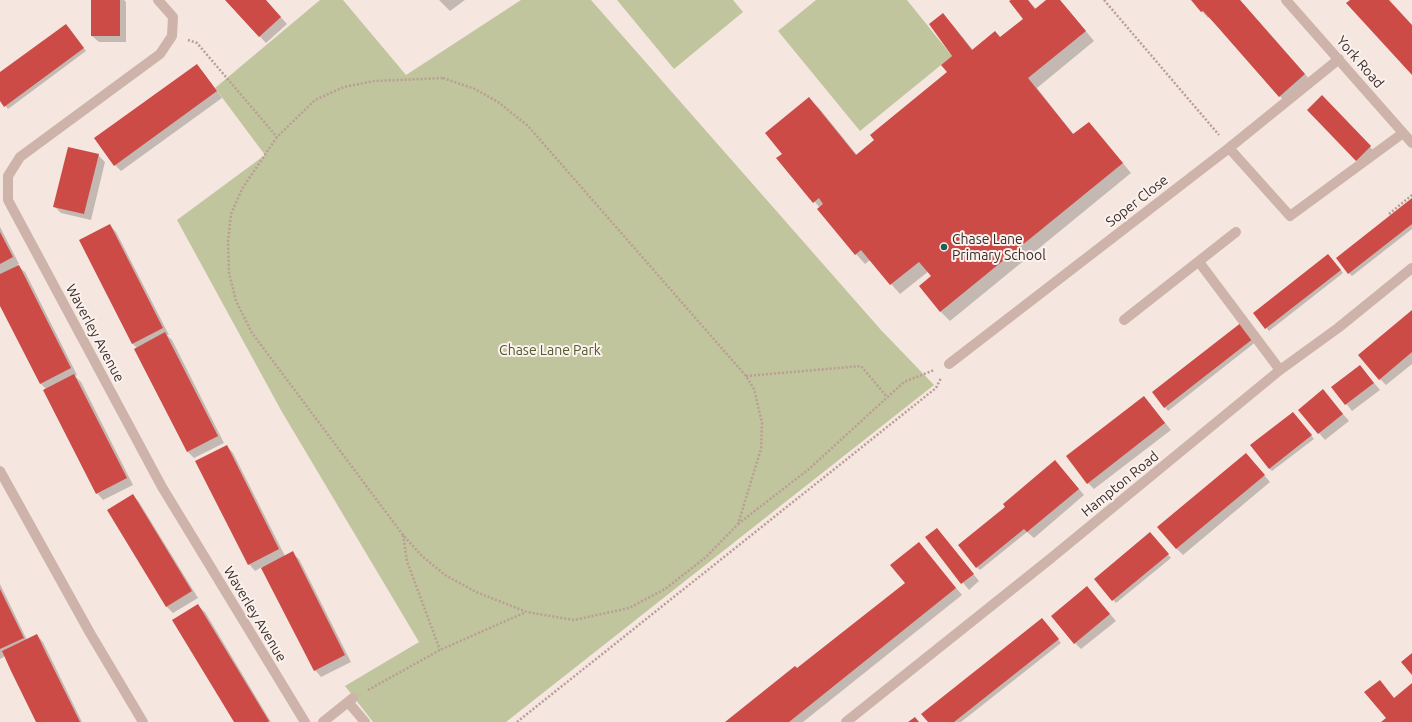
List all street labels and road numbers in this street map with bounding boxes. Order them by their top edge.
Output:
street label: York Road [1333,33,1387,91]
street label: Soper Close [1103,172,1171,230]
street label: Waverley Avenue [62,281,128,385]
street label: Hampton Road [1078,448,1162,520]
street label: Waverley Avenue [220,563,290,665]

